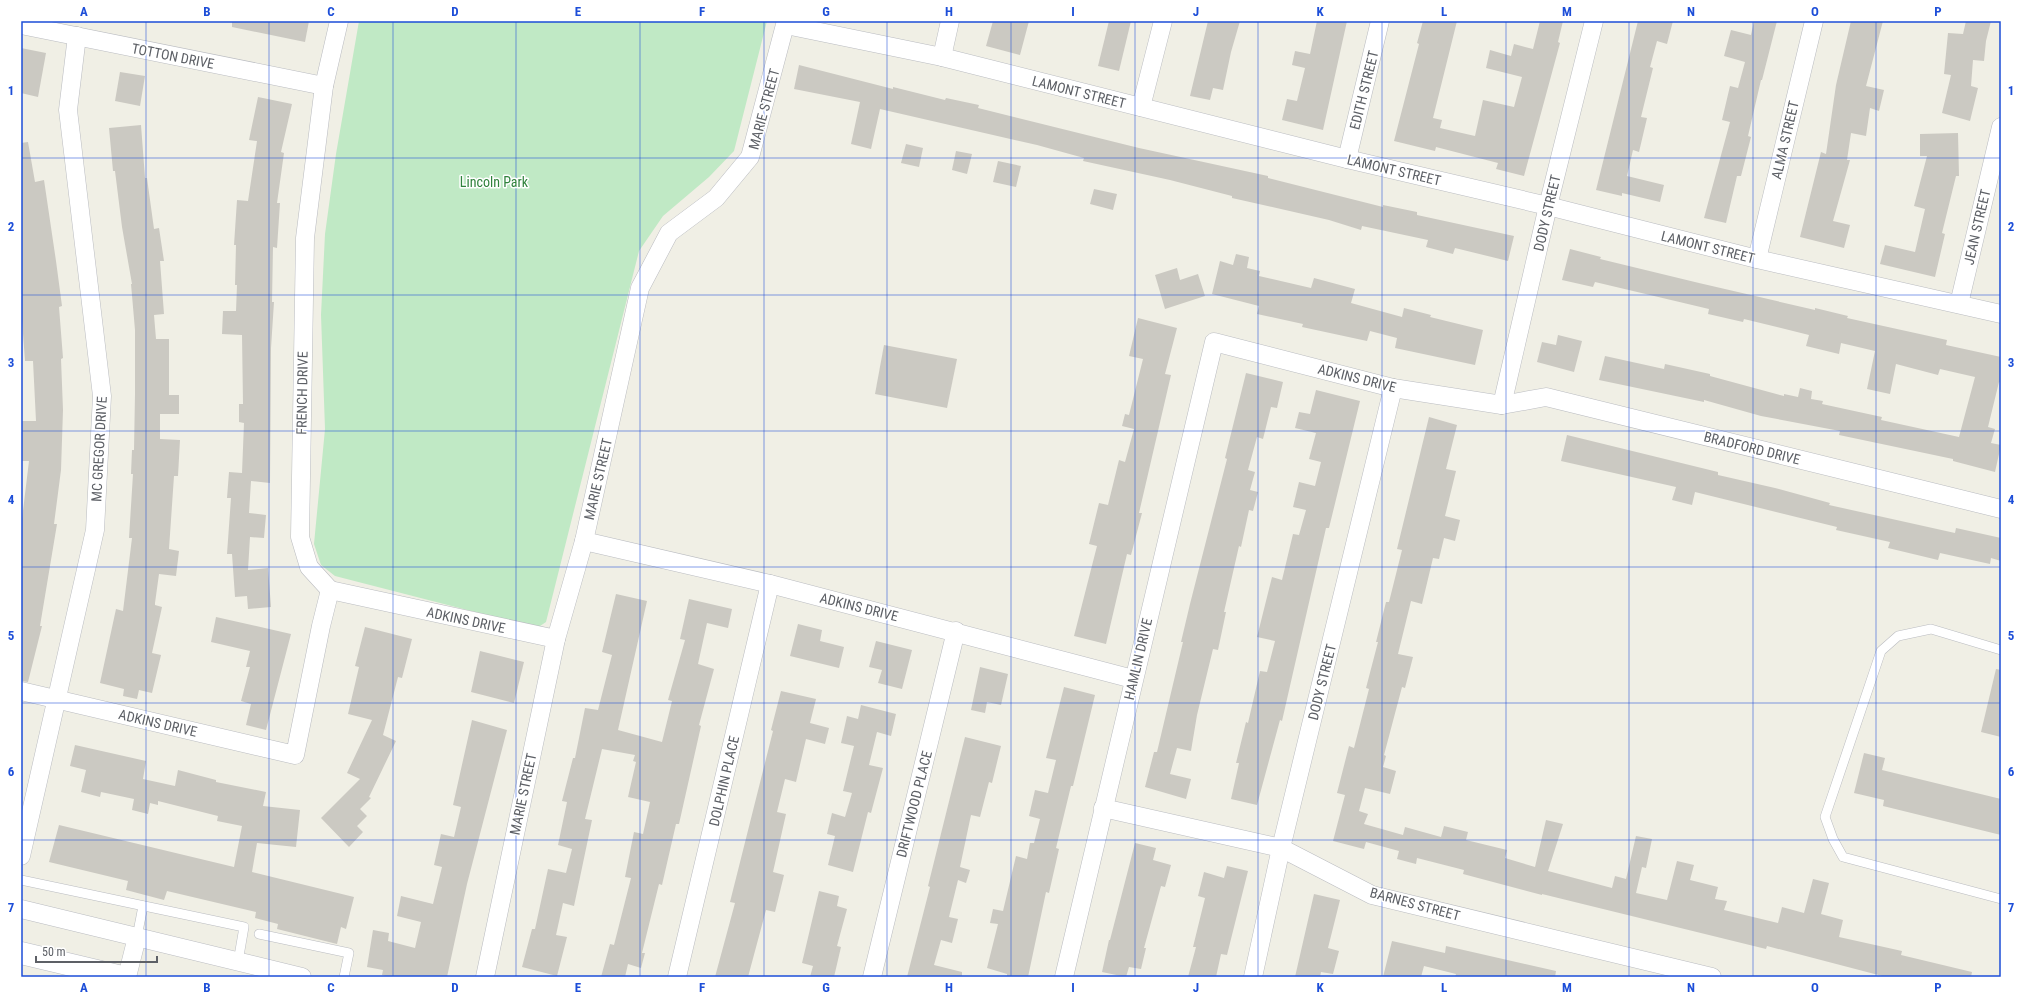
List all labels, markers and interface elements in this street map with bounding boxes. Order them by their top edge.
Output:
text: A [80,4,88,19]
text: B [203,4,211,19]
text: C [327,4,335,19]
text: D [451,4,459,19]
text: E [575,4,582,19]
text: F [699,4,705,19]
text: G [822,4,830,19]
text: H [945,4,953,19]
text: I [1071,4,1075,19]
text: J [1193,4,1199,19]
text: K [1316,4,1324,19]
text: L [1441,4,1447,19]
text: M [1562,4,1572,19]
text: N [1687,4,1695,19]
text: O [1811,4,1819,19]
text: P [1934,4,1942,19]
street label: TOTTON DRIVE [130,40,216,72]
street label: EDITH STREET [1346,49,1382,131]
street label: MARIE STREET [746,67,782,151]
street label: LAMONT STREET [1031,73,1127,111]
text: 1 [8,83,14,98]
text: 1 [2008,83,2014,98]
street label: ALMA STREET [1768,99,1802,181]
street label: LAMONT STREET [1345,151,1443,189]
street label: DODY STREET [1530,173,1564,253]
park label: Lincoln Park [460,174,529,190]
street label: JEAN STREET [1961,188,1993,266]
text: 2 [8,219,15,234]
text: 2 [2008,219,2015,234]
street label: LAMONT STREET [1660,228,1756,266]
street label: FRENCH DRIVE [293,351,311,435]
text: 3 [8,355,14,370]
text: 3 [2008,355,2014,370]
street label: ADKINS DRIVE [1316,361,1398,395]
street label: MC GREGOR DRIVE [88,396,110,502]
street label: BRADFORD DRIVE [1702,428,1802,468]
street label: MARIE STREET [581,437,615,521]
text: 4 [8,492,15,507]
text: 4 [2008,492,2015,507]
street label: ADKINS DRIVE [818,590,900,624]
street label: ADKINS DRIVE [425,604,507,636]
street label: HAMLIN DRIVE [1121,617,1155,701]
text: 5 [8,628,15,643]
text: 5 [2008,628,2015,643]
street label: DODY STREET [1305,642,1339,722]
street label: ADKINS DRIVE [117,706,199,740]
street label: DOLPHIN PLACE [706,734,742,828]
street label: DRIFTWOOD PLACE [893,749,935,859]
street label: MARIE STREET [507,752,539,836]
text: 6 [8,764,15,779]
text: 6 [2008,764,2015,779]
street label: BARNES STREET [1368,884,1462,924]
text: 7 [8,900,15,915]
text: 7 [2008,900,2015,915]
scale bar [36,938,157,964]
text: 50 m [42,945,66,959]
text: A [80,980,88,995]
text: B [203,980,211,995]
text: C [327,980,335,995]
text: D [451,980,459,995]
text: E [575,980,582,995]
text: F [699,980,705,995]
text: G [822,980,830,995]
text: H [945,980,953,995]
text: I [1071,980,1075,995]
text: J [1193,980,1199,995]
text: K [1316,980,1324,995]
text: L [1441,980,1447,995]
text: M [1562,980,1572,995]
text: N [1687,980,1695,995]
text: O [1811,980,1819,995]
text: P [1934,980,1942,995]

